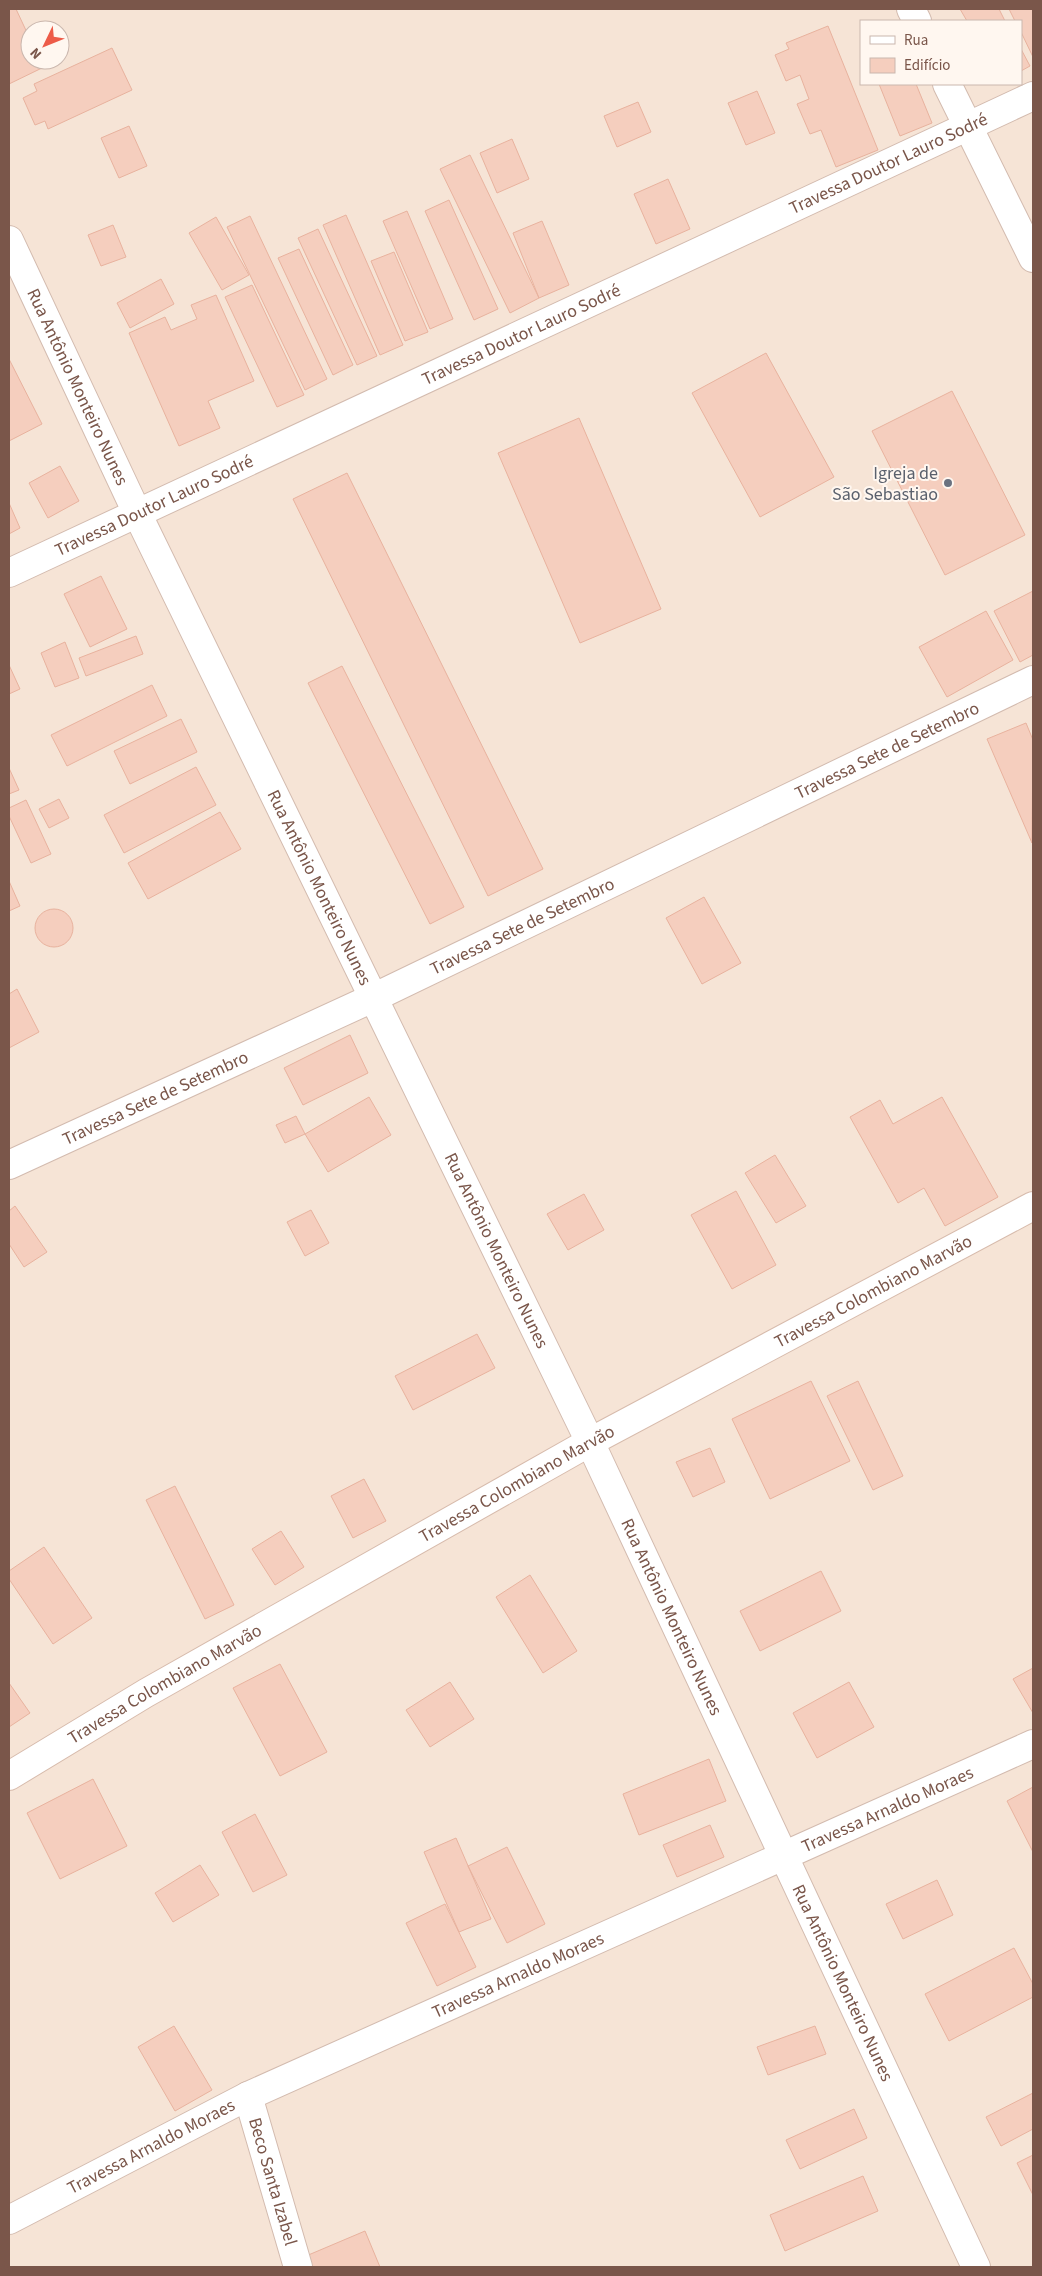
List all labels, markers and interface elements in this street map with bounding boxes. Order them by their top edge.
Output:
north arrow [20,20,70,70]
legend [860,20,1022,85]
text: Rua [904,30,928,51]
text: N [26,43,47,63]
text: Edifício [904,55,951,76]
street label: Travessa Doutor Lauro Sodré [785,106,992,220]
street label: Travessa Doutor Lauro Sodré [418,277,625,391]
street label: Rua Antônio Monteiro Nunes [21,284,135,489]
street label: Travessa Doutor Lauro Sodré [51,448,257,562]
place label: Igreja de São Sebastiao [832,461,938,507]
marker: Igreja de São Sebastiao [942,477,954,489]
street label: Travessa Sete de Setembro [791,695,983,805]
street label: Rua Antônio Monteiro Nunes [261,785,378,989]
street label: Travessa Sete de Setembro [426,871,619,981]
street label: Travessa Sete de Setembro [58,1044,252,1151]
street label: Rua Antônio Monteiro Nunes [438,1148,555,1353]
street label: Travessa Colombiano Marvão [770,1228,976,1354]
street label: Travessa Colombiano Marvão [415,1419,619,1549]
street label: Rua Antônio Monteiro Nunes [615,1514,729,1719]
street label: Travessa Colombiano Marvão [63,1618,266,1750]
street label: Travessa Arnaldo Moraes [797,1760,977,1859]
street label: Rua Antônio Monteiro Nunes [786,1880,900,2085]
street label: Travessa Arnaldo Moraes [428,1926,608,2024]
street label: Travessa Arnaldo Moraes [63,2092,239,2200]
street label: Beco Santa Izabel [242,2114,304,2248]

